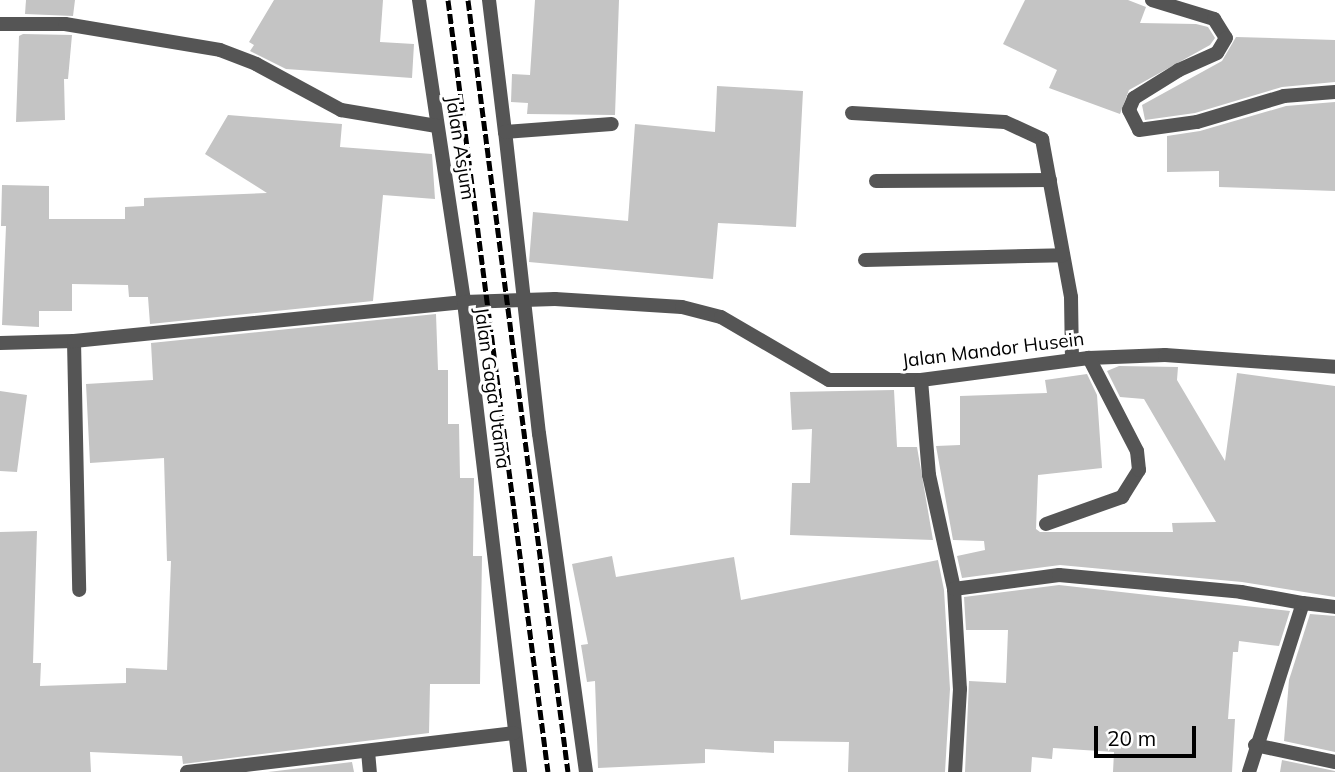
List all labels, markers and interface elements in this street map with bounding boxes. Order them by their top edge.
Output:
street label: Jalan Asjum [441,94,479,202]
street label: Jalan Gaga Utama [469,306,515,470]
street label: Jalan Mandor Husein [901,328,1085,372]
scale bar [1097,712,1198,756]
text: 20 m [1107,725,1156,751]

